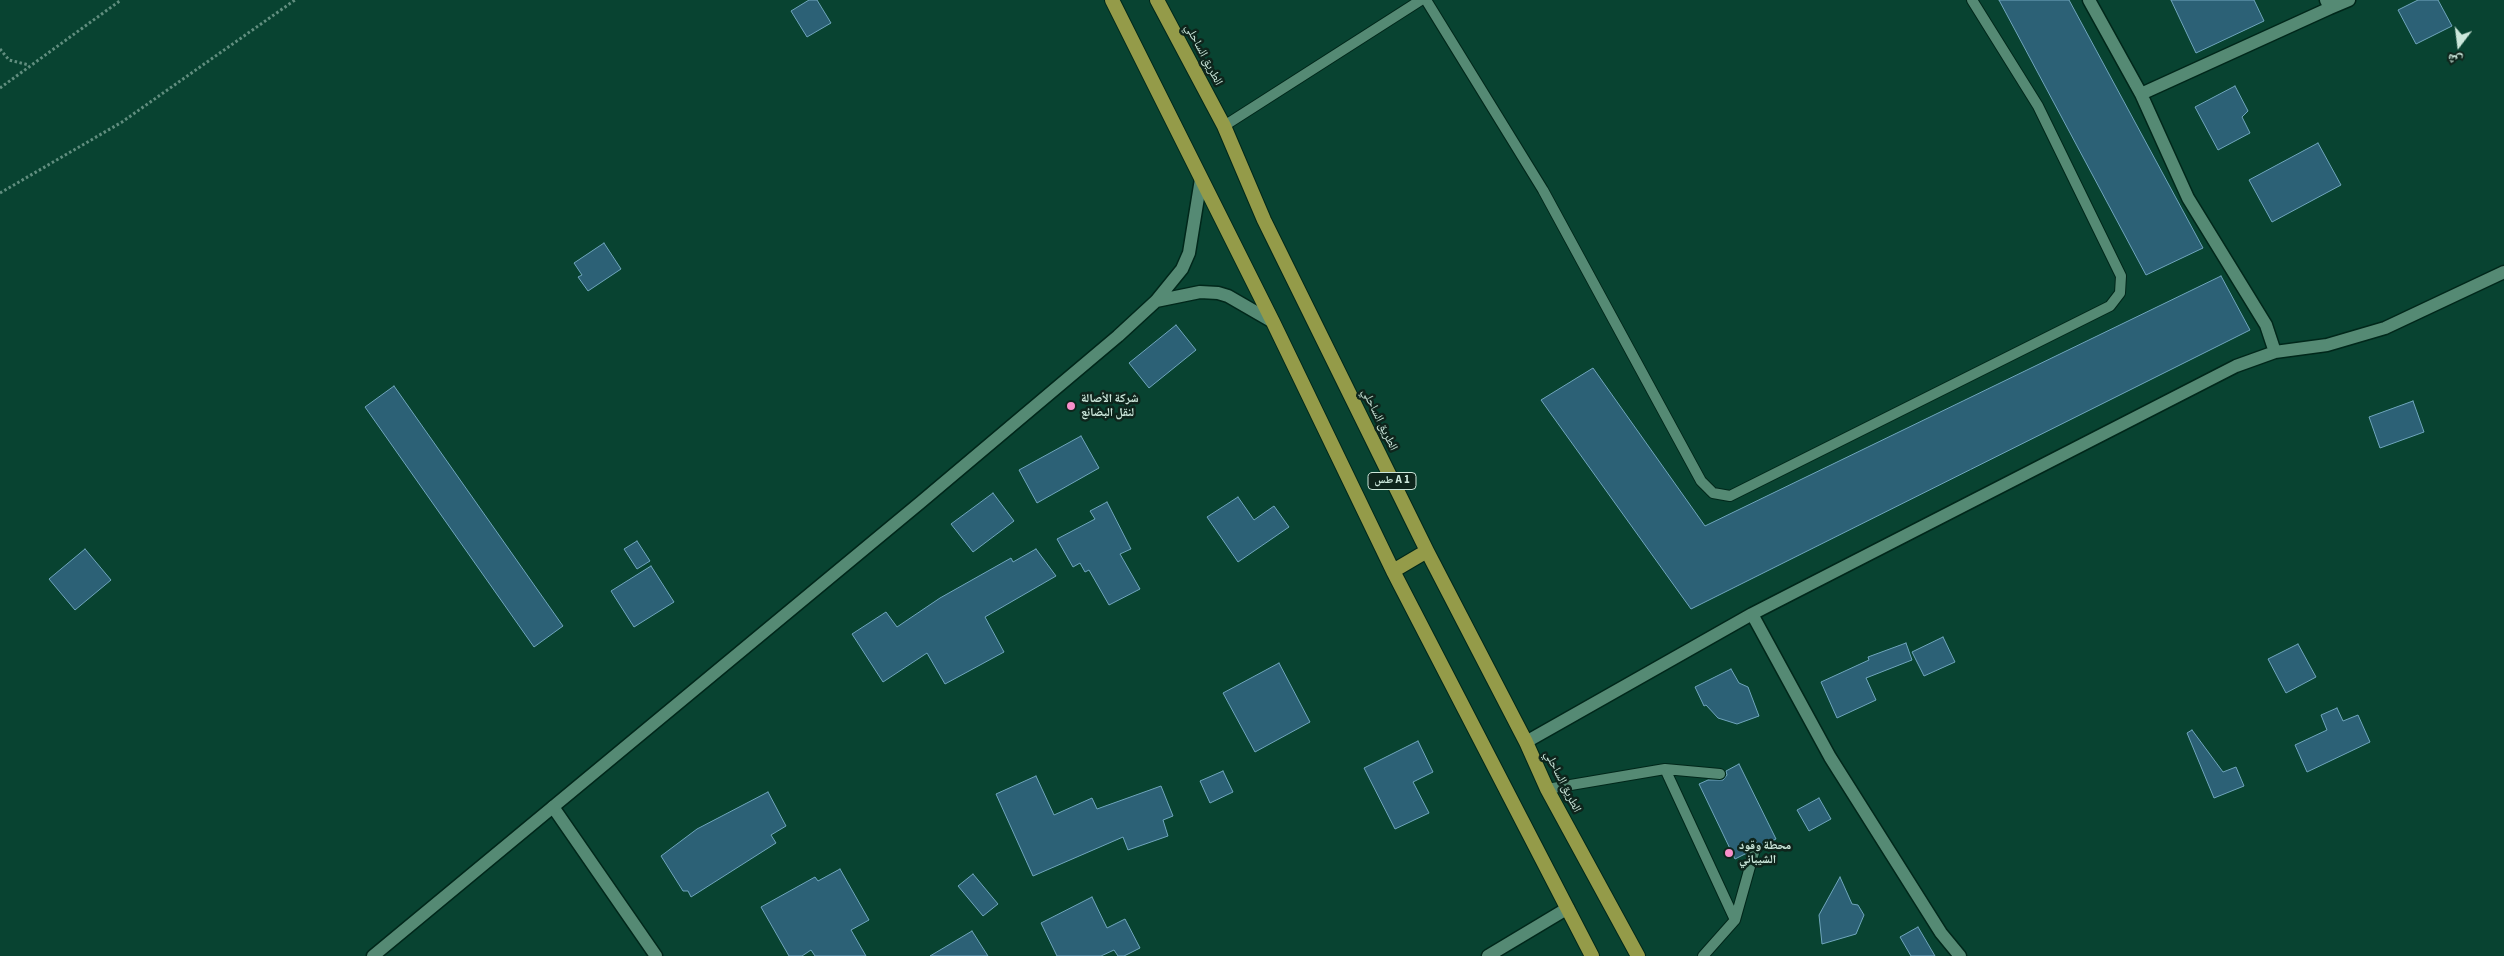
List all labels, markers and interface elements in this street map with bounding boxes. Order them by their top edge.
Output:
north arrow [2434,20,2484,70]
street label: الطريق الساحلي [1181,22,1225,88]
text: ش [2445,48,2465,71]
street label: الطريق الساحلي [1358,387,1400,453]
place label: شركة الأصالة لنقل البضائع [1081,392,1139,420]
marker: شركة الأصالة لنقل البضائع [1065,400,1077,412]
road number: طس A 1 [1368,472,1416,490]
street label: الطريق الساحلي [1540,749,1584,815]
place label: محطة وقود الشيباني [1739,839,1791,867]
marker: محطة وقود الشيباني [1723,847,1735,859]

